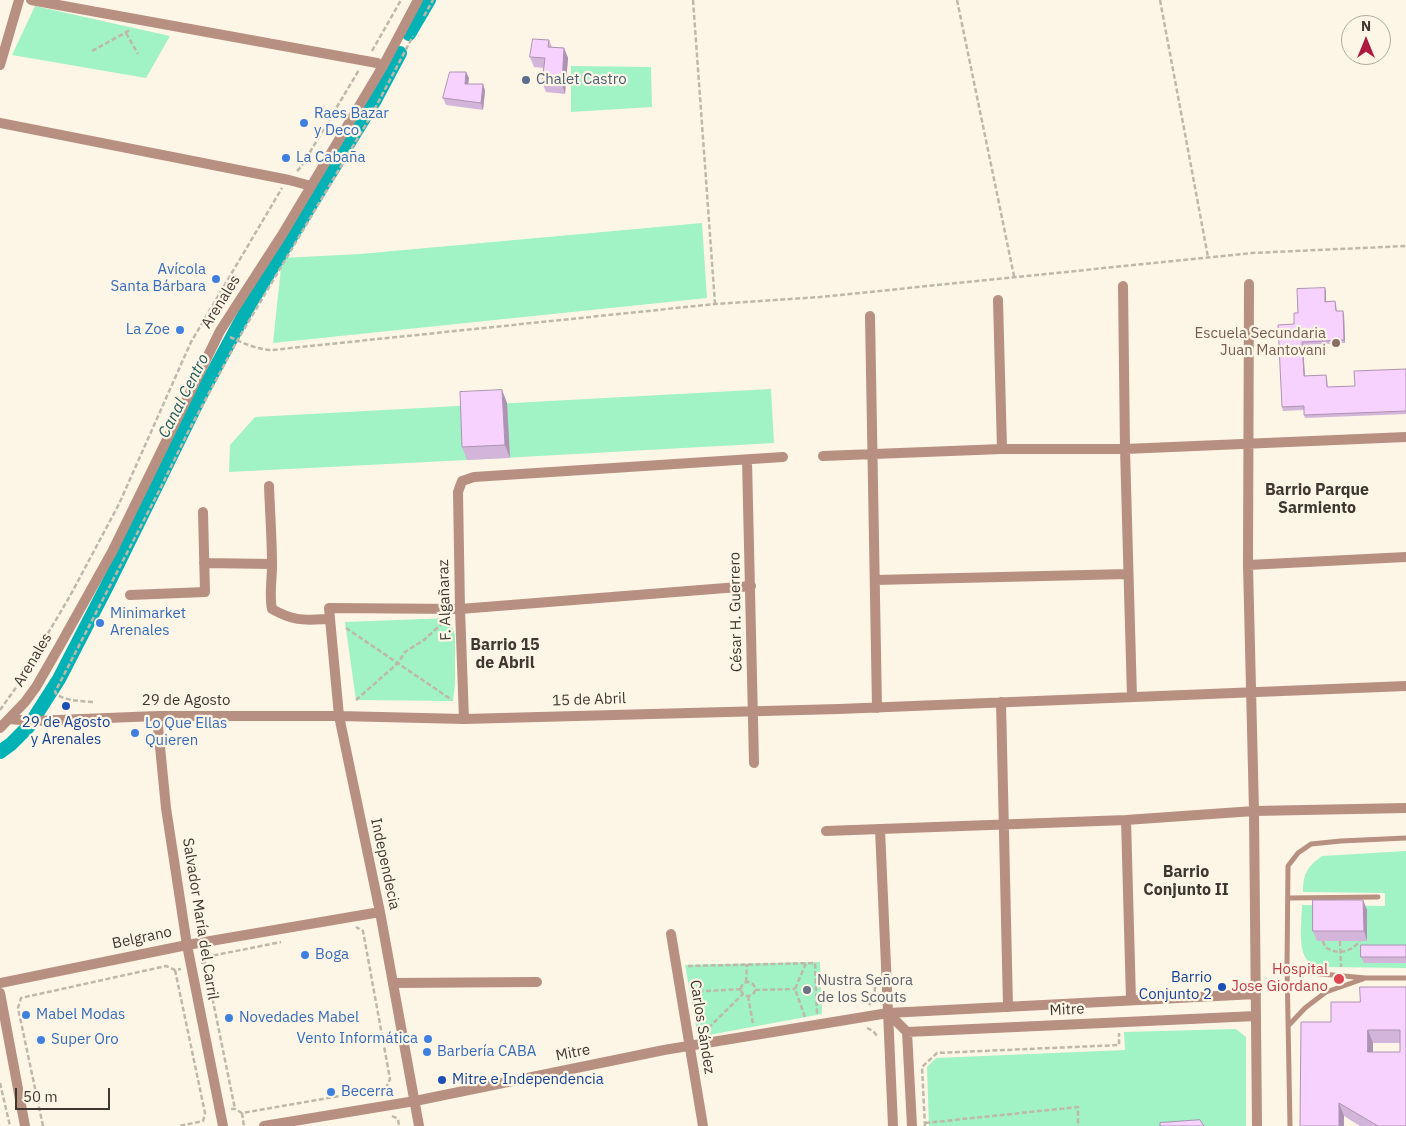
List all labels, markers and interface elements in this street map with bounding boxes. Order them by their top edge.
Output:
north arrow [1341,15,1391,65]
text: N [1361,17,1371,35]
place label: Chalet Castro [536,71,627,89]
marker: Chalet Castro [520,74,532,86]
place label: Raes Bazar y Deco [314,105,389,140]
marker: Raes Bazar y Deco [298,117,310,129]
place label: La Cabaña [296,149,366,167]
marker: La Cabaña [280,152,292,164]
place label: Avícola Santa Bárbara [110,261,206,296]
street label: Arenales [198,272,244,332]
marker: Avícola Santa Bárbara [210,273,222,285]
place label: La Zoe [126,321,170,339]
marker: La Zoe [174,324,186,336]
place label: Escuela Secundaria Juan Mantovani [1195,325,1326,360]
marker: Escuela Secundaria Juan Mantovani [1330,337,1342,349]
water label: Canal Centro [155,351,213,441]
district label: Barrio Parque Sarmiento [1265,480,1369,518]
street label: César H. Guerrero [726,552,746,672]
street label: F. Algañaraz [435,559,455,641]
place label: Minimarket Arenales [110,605,186,640]
marker: Minimarket Arenales [94,617,106,629]
street label: Arenales [10,630,56,690]
district label: Barrio 15 de Abril [470,635,540,673]
street label: 15 de Abril [552,690,626,710]
street label: 29 de Agosto [142,692,230,710]
marker: 29 de Agosto y Arenales [60,700,72,712]
place label: 29 de Agosto y Arenales [22,714,110,749]
place label: Lo Que Ellas Quieren [145,715,227,750]
marker: Lo Que Ellas Quieren [129,727,141,739]
street label: Independecia [367,817,403,911]
street label: Salvador María del Carril [178,837,222,1001]
district label: Barrio Conjunto II [1143,862,1229,900]
street label: Belgrano [111,923,173,953]
place label: Boga [315,946,349,964]
marker: Boga [299,949,311,961]
place label: Hospital Jose Giordano [1231,961,1328,996]
place label: Barrio Conjunto 2 [1139,969,1212,1004]
place label: Nustra Señora de los Scouts [817,972,913,1007]
marker: Hospital Jose Giordano [1332,972,1346,986]
street label: Carlos Sández [686,979,718,1075]
marker: Barrio Conjunto 2 [1216,981,1228,993]
marker: Nustra Señora de los Scouts [801,984,813,996]
street label: Mitre [1049,1000,1085,1020]
place label: Mabel Modas [36,1006,125,1024]
marker: Mabel Modas [20,1009,32,1021]
place label: Novedades Mabel [239,1009,359,1027]
marker: Novedades Mabel [223,1012,235,1024]
place label: Vento Informática [297,1030,418,1048]
place label: Super Oro [51,1031,119,1049]
marker: Vento Informática [422,1033,434,1045]
marker: Super Oro [35,1034,47,1046]
street label: Mitre [554,1041,592,1065]
place label: Barbería CABA [437,1043,536,1061]
marker: Barbería CABA [421,1046,433,1058]
place label: Mitre e Independencia [452,1071,604,1089]
marker: Mitre e Independencia [436,1074,448,1086]
scale bar [18,1078,112,1110]
place label: Becerra [341,1083,394,1101]
marker: Becerra [325,1086,337,1098]
text: 50 m [23,1087,58,1106]

